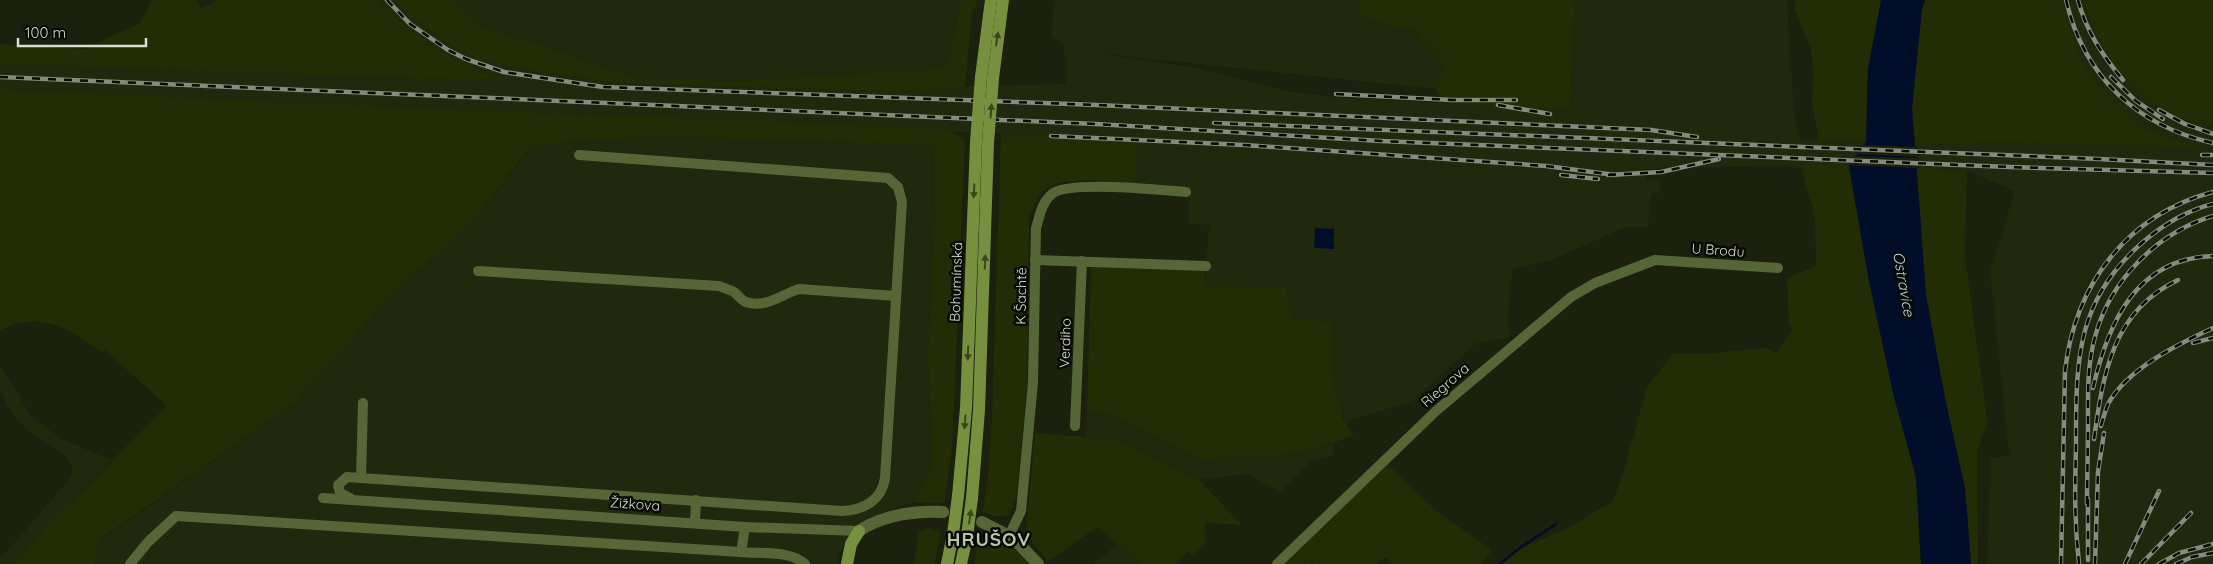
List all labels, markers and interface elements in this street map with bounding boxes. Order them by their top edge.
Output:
scale bar [18,15,145,47]
text: 100 m [25,23,66,42]
one-way arrow [994,31,1002,47]
one-way arrow [987,102,995,118]
one-way arrow [969,183,977,199]
street label: U Brodu [1691,239,1745,261]
street label: Bohumínská [946,242,966,322]
water label: Ostravice [1889,250,1919,318]
one-way arrow [981,254,989,270]
street label: K Šachtě [1012,267,1031,325]
street label: Verdiho [1055,318,1075,368]
one-way arrow [964,346,972,362]
street label: Riegrova [1417,359,1473,411]
one-way arrow [961,414,969,430]
street label: Žižkova [609,493,661,515]
one-way arrow [966,509,974,525]
district label: HRUŠOV [947,527,1031,551]

